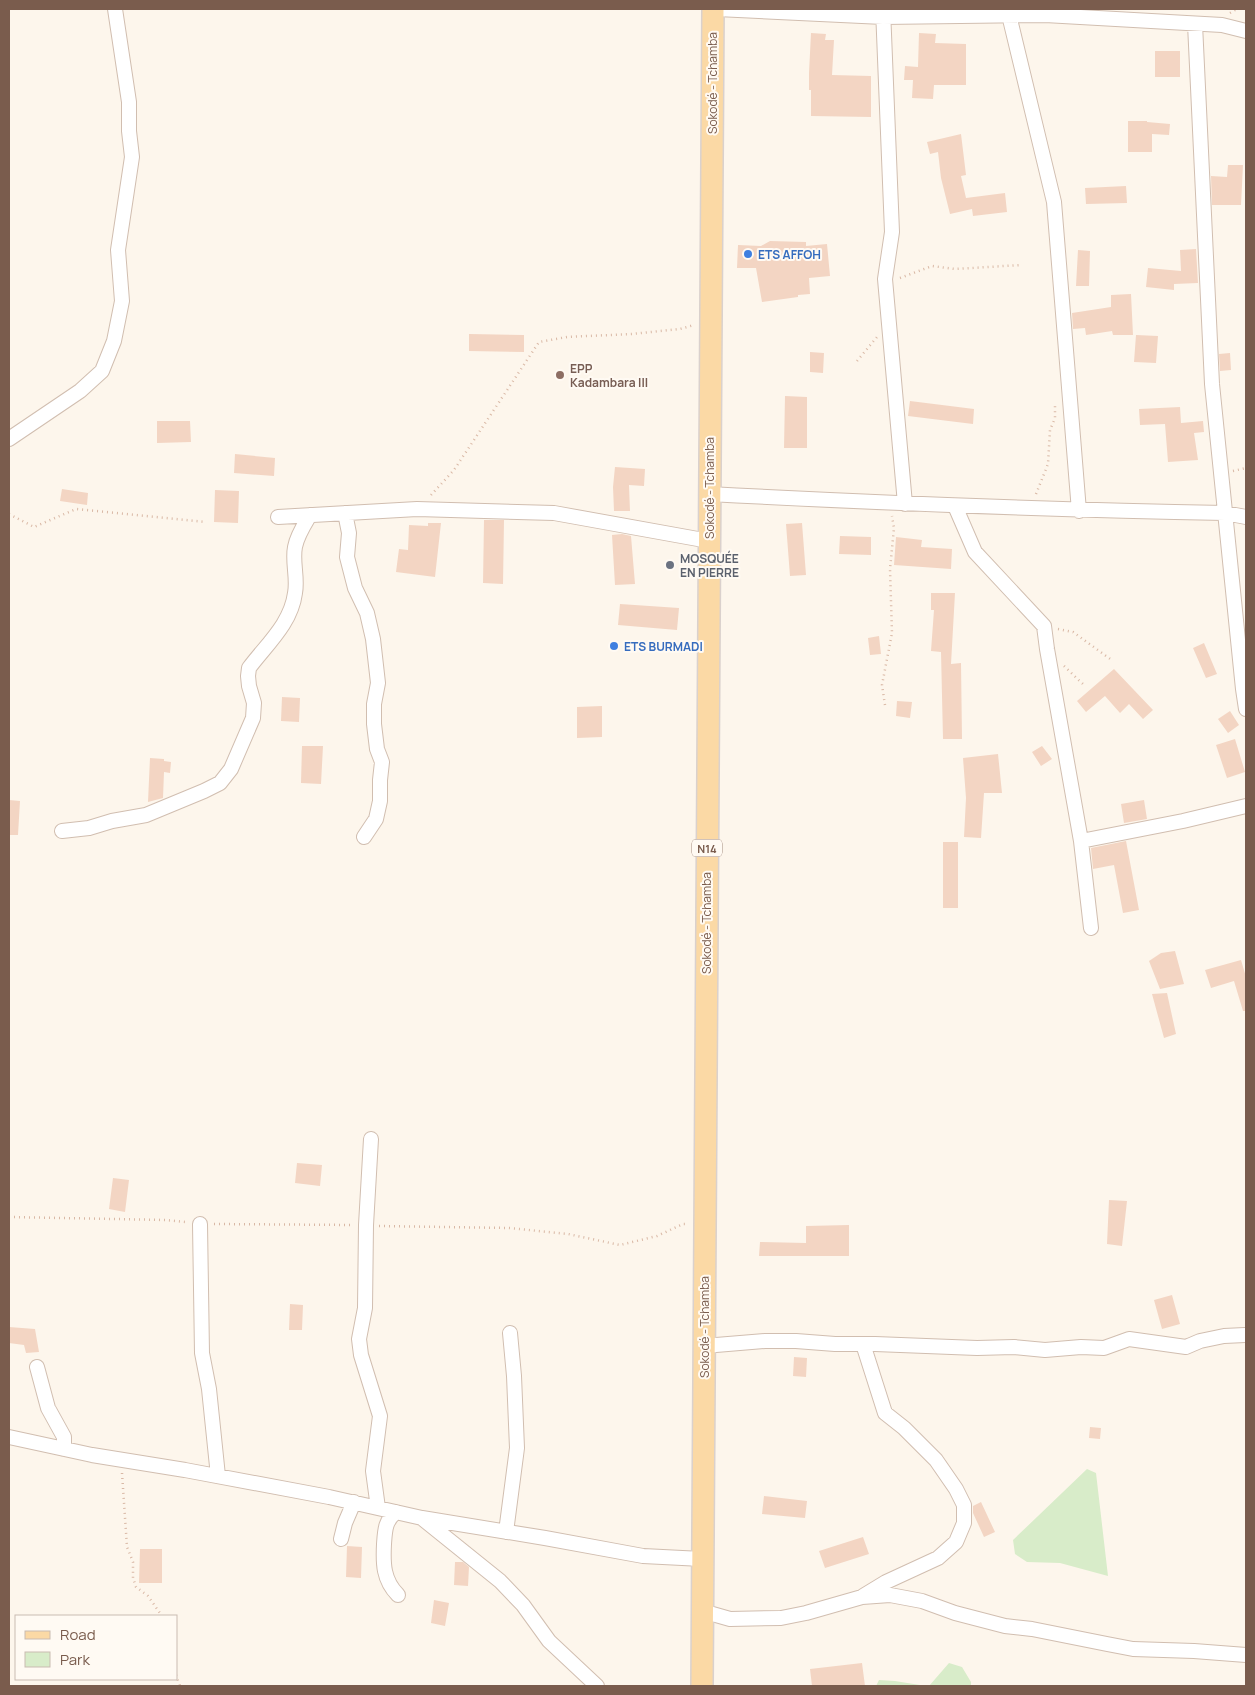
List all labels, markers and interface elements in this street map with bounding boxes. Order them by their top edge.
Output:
street label: Sokodé - Tchamba [704,32,721,134]
place label: ETS AFFOH [758,246,821,263]
marker: ETS AFFOH [742,248,754,260]
place label: EPP Kadambara III [570,360,648,391]
marker: EPP Kadambara III [554,369,566,381]
street label: Sokodé - Tchamba [701,437,718,539]
place label: MOSQUÉE EN PIERRE [680,550,739,581]
marker: MOSQUÉE EN PIERRE [664,559,676,571]
place label: ETS BURMADI [624,638,703,655]
marker: ETS BURMADI [608,640,620,652]
road number: N14 [692,840,722,856]
street label: Sokodé - Tchamba [698,872,715,974]
street label: Sokodé - Tchamba [696,1276,713,1378]
legend [15,1615,178,1680]
text: Road [60,1624,96,1645]
text: Park [60,1649,90,1670]

